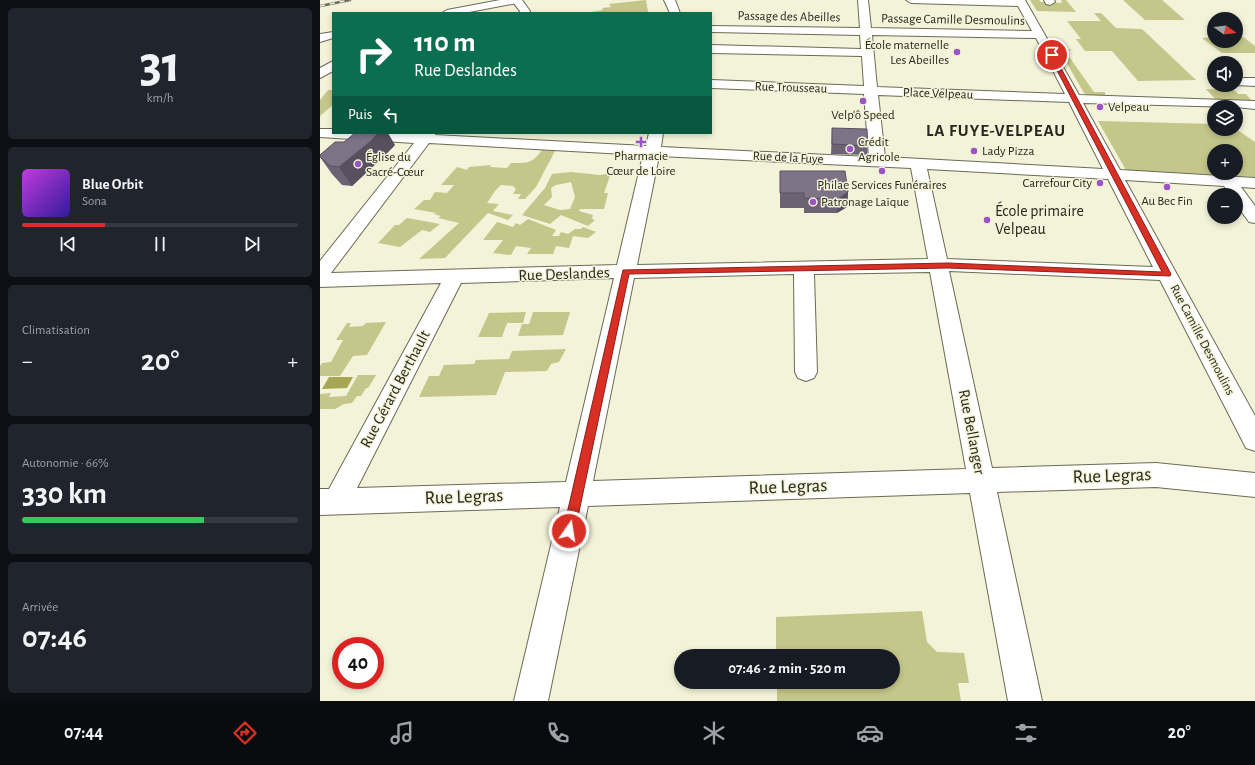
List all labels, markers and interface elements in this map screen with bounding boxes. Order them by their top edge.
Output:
street label: Passage des Abeilles [738,10,841,24]
street label: Passage Camille Desmoulins [881,12,1025,28]
north arrow [1207,12,1243,48]
map controls [1207,12,1243,224]
icon: right [348,28,400,80]
text: 110 m [414,29,476,57]
place label: École maternelle Les Abeilles [865,38,949,67]
pin [1035,38,1069,72]
text: 31 [139,39,181,91]
icon: arrive [1041,44,1063,66]
marker: École maternelle Les Abeilles [952,47,962,57]
button: sound [1207,56,1243,92]
text: Rue Deslandes [414,62,517,80]
street label: Rue Trousseau [754,80,828,96]
street label: Place Velpeau [903,86,974,102]
text: km/h [147,92,173,105]
marker: Velp'ô Speed [858,96,868,106]
button: layers [1207,100,1243,136]
place label: Velpeau [1108,101,1150,114]
marker: Velpeau [1095,102,1105,112]
icon: left [380,104,402,126]
text: Puis [348,107,372,122]
place label: Velp'ô Speed [831,109,895,122]
district label: LA FUYE-VELPEAU [926,122,1066,139]
place label: Crédit Agricole [858,136,900,164]
marker: Pharmacie Cœur de Loire [636,137,646,147]
marker: Crédit Agricole [845,144,855,154]
button: + [1207,144,1243,180]
place label: Lady Pizza [982,145,1034,158]
marker: Lady Pizza [969,146,979,156]
place label: Église du Sacré-Cœur [366,150,425,179]
place label: Pharmacie Cœur de Loire [606,150,676,178]
street label: Rue de la Fuye [752,150,824,166]
marker: Église du Sacré-Cœur [353,159,363,169]
marker: Philae Services Funéraires [877,166,887,176]
text: Blue Orbit [82,177,143,192]
place label: Carrefour City [1022,177,1092,190]
marker: Carrefour City [1095,178,1105,188]
place label: Philae Services Funéraires [817,179,947,192]
marker: Au Bec Fin [1162,182,1172,192]
button: − [1207,188,1243,224]
text: Sona [82,195,107,208]
place label: Au Bec Fin [1141,195,1193,208]
place label: Patronage Laïque [821,196,909,209]
marker: Patronage Laïque [808,197,818,207]
place label: École primaire Velpeau [995,201,1084,237]
marker: École primaire Velpeau [982,215,992,225]
icon: previous [57,233,79,255]
icon: pause [149,233,171,255]
icon: next [241,233,263,255]
street label: Rue Deslandes [518,264,610,284]
street label: Rue Camille Desmoulins [1167,283,1237,397]
text: Climatisation [22,324,90,337]
street label: Rue Gérard Berthault [357,328,433,450]
text: 20° [141,346,179,376]
text: − [22,350,33,372]
text: + [287,350,298,372]
street label: Rue Bellanger [956,388,988,477]
text: Autonomie · 66% [22,457,109,470]
street label: Rue Legras [1072,465,1152,487]
street label: Rue Legras [748,476,828,498]
text: 330 km [22,479,107,509]
street label: Rue Legras [424,486,504,508]
position arrow [548,510,590,552]
text: Arrivée [22,601,58,614]
text: 07:46 [22,623,87,653]
speed limit sign: 40 [332,637,384,689]
text: 07:46 · 2 min · 520 m [728,661,846,676]
icon: directions [231,719,259,747]
icon: music [388,719,416,747]
icon: phone [544,719,572,747]
icon: climate [700,719,728,747]
icon: car [856,719,884,747]
icon: filters [1012,719,1040,747]
text: 07:44 [64,724,103,742]
text: 20° [1168,724,1191,742]

